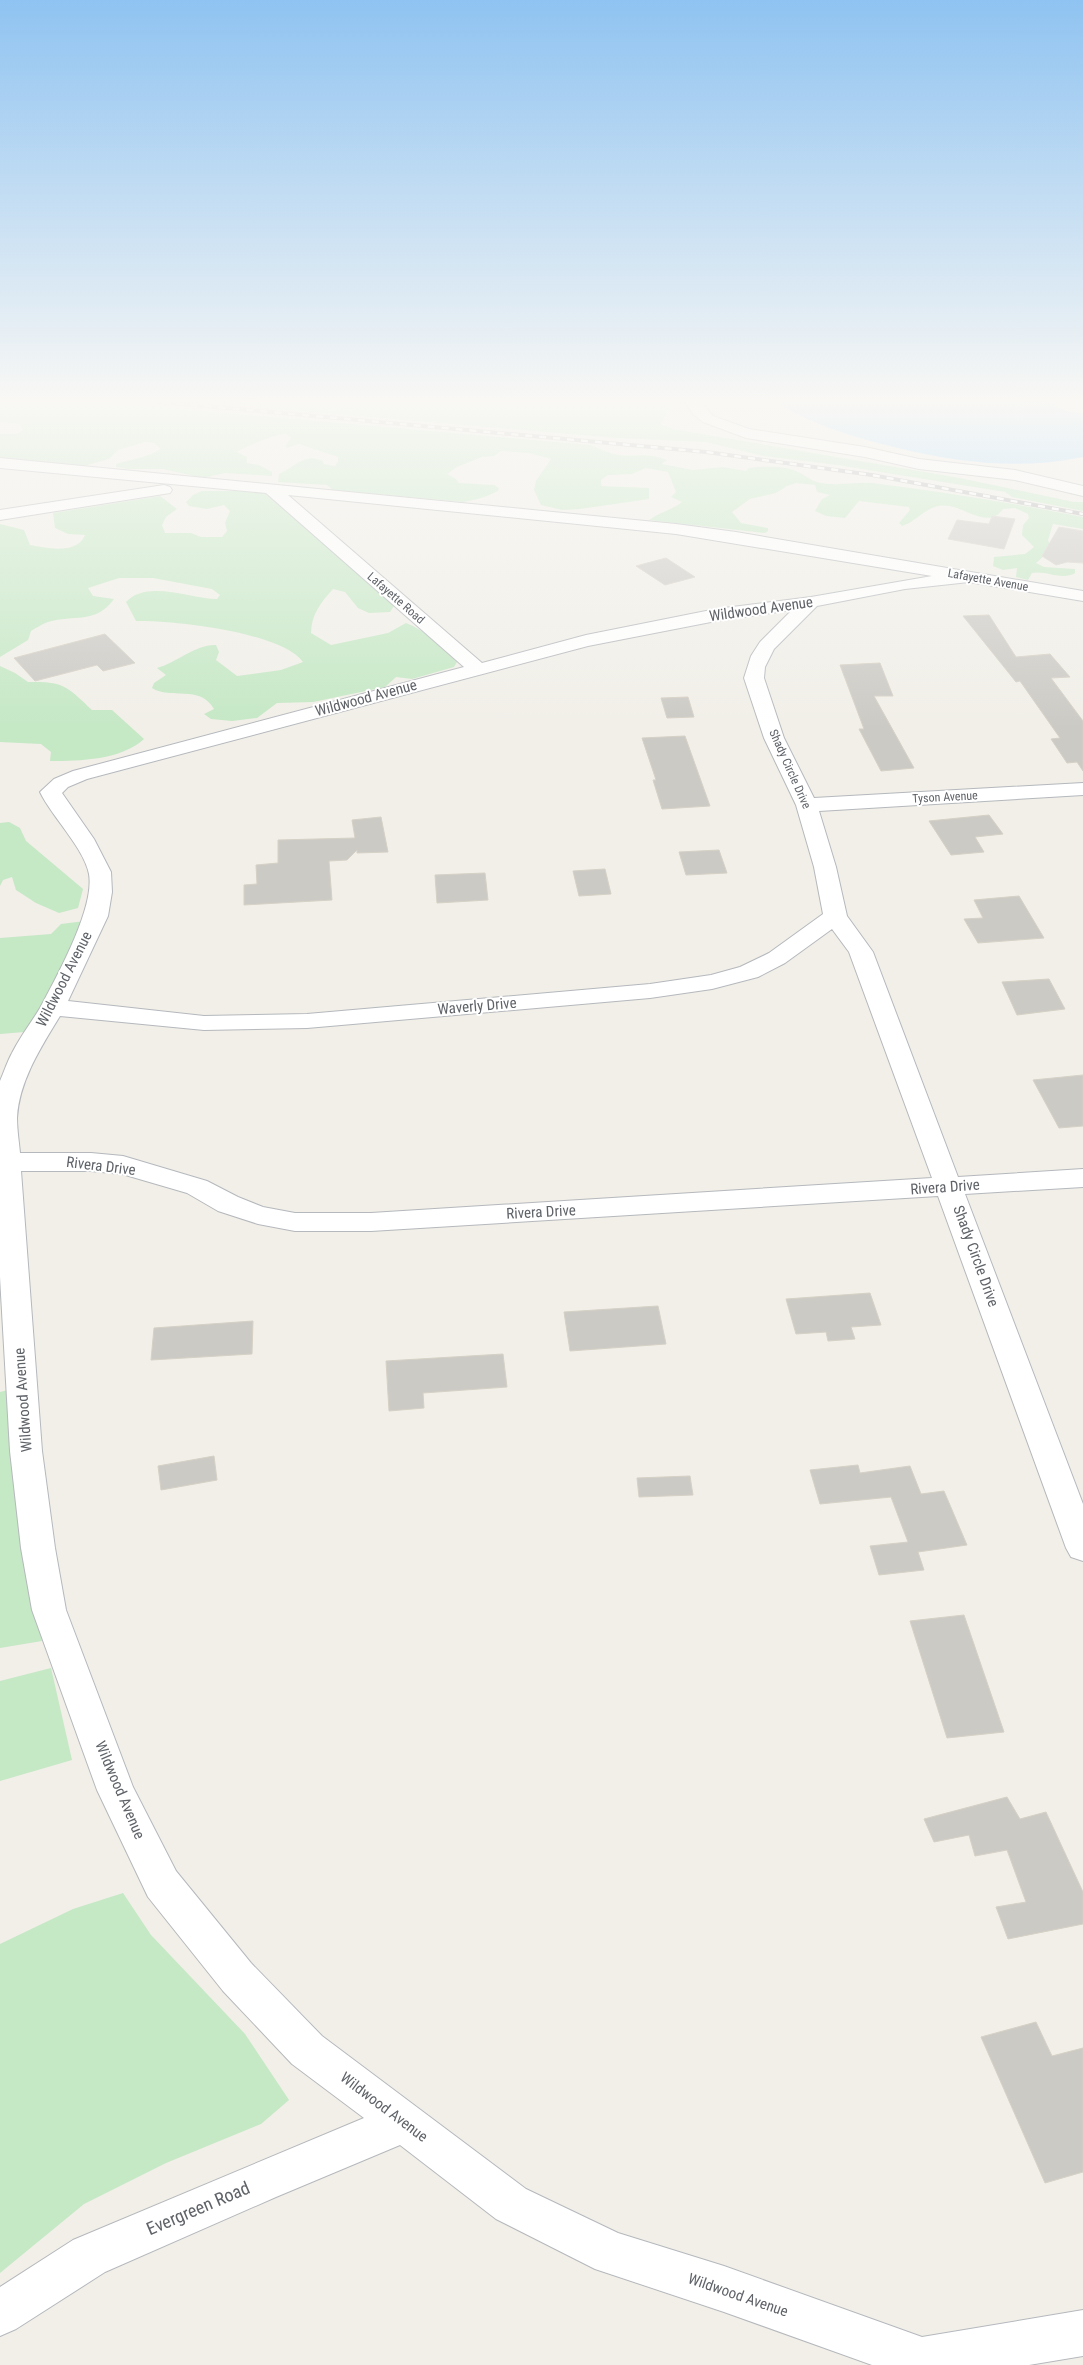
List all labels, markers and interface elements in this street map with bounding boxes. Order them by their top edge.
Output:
street label: Lafayette Avenue [947,566,1030,594]
street label: Lafayette Road [365,569,427,627]
street label: Wildwood Avenue [708,593,814,625]
street label: Wildwood Avenue [313,676,419,720]
street label: Shady Circle Drive [766,727,814,811]
street label: Tyson Avenue [912,788,978,806]
street label: Wildwood Avenue [32,928,96,1030]
street label: Waverly Drive [437,994,517,1018]
street label: Rivera Drive [65,1153,137,1179]
street label: Rivera Drive [910,1176,980,1198]
street label: Rivera Drive [506,1201,576,1223]
street label: Shady Circle Drive [949,1203,1003,1309]
street label: Wildwood Avenue [10,1347,36,1453]
street label: Wildwood Avenue [91,1738,149,1842]
street label: Wildwood Avenue [337,2068,431,2146]
street label: Evergreen Road [143,2177,253,2239]
street label: Wildwood Avenue [686,2269,790,2321]

